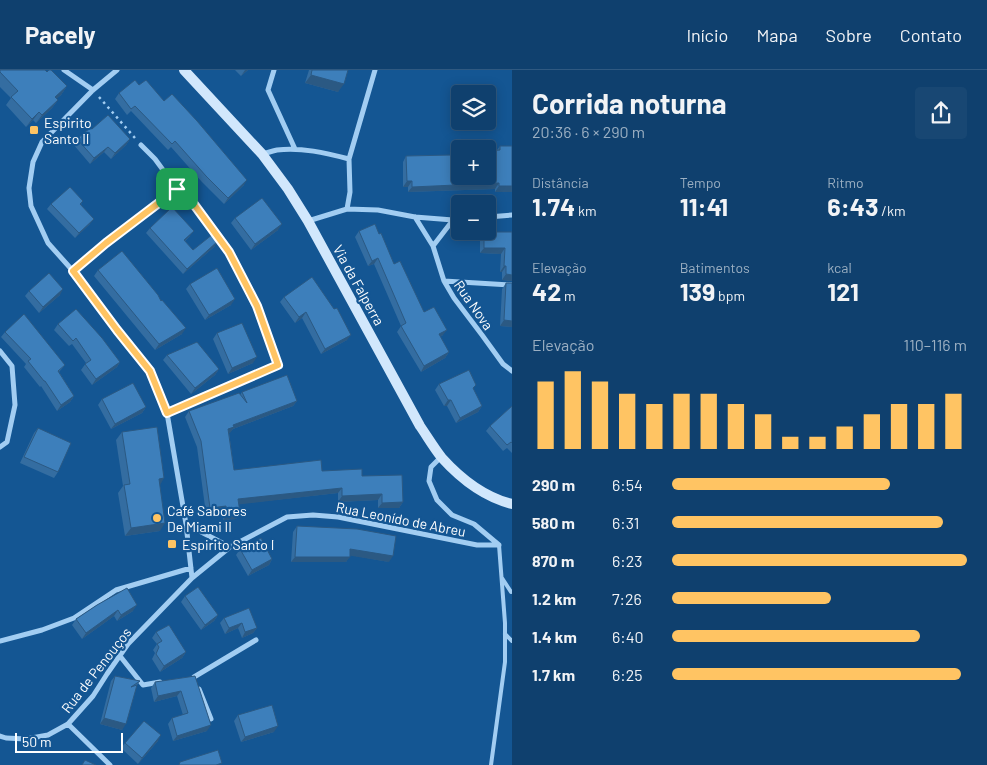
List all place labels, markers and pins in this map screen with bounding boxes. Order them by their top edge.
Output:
place label: Espirito Santo II [44,114,92,147]
marker: Espirito Santo II [28,124,40,136]
pin [156,168,198,210]
place label: Café Sabores De Miami II [167,502,247,535]
marker: Café Sabores De Miami II [151,512,163,524]
place label: Espirito Santo I [182,536,274,553]
marker: Espirito Santo I [166,538,178,550]

